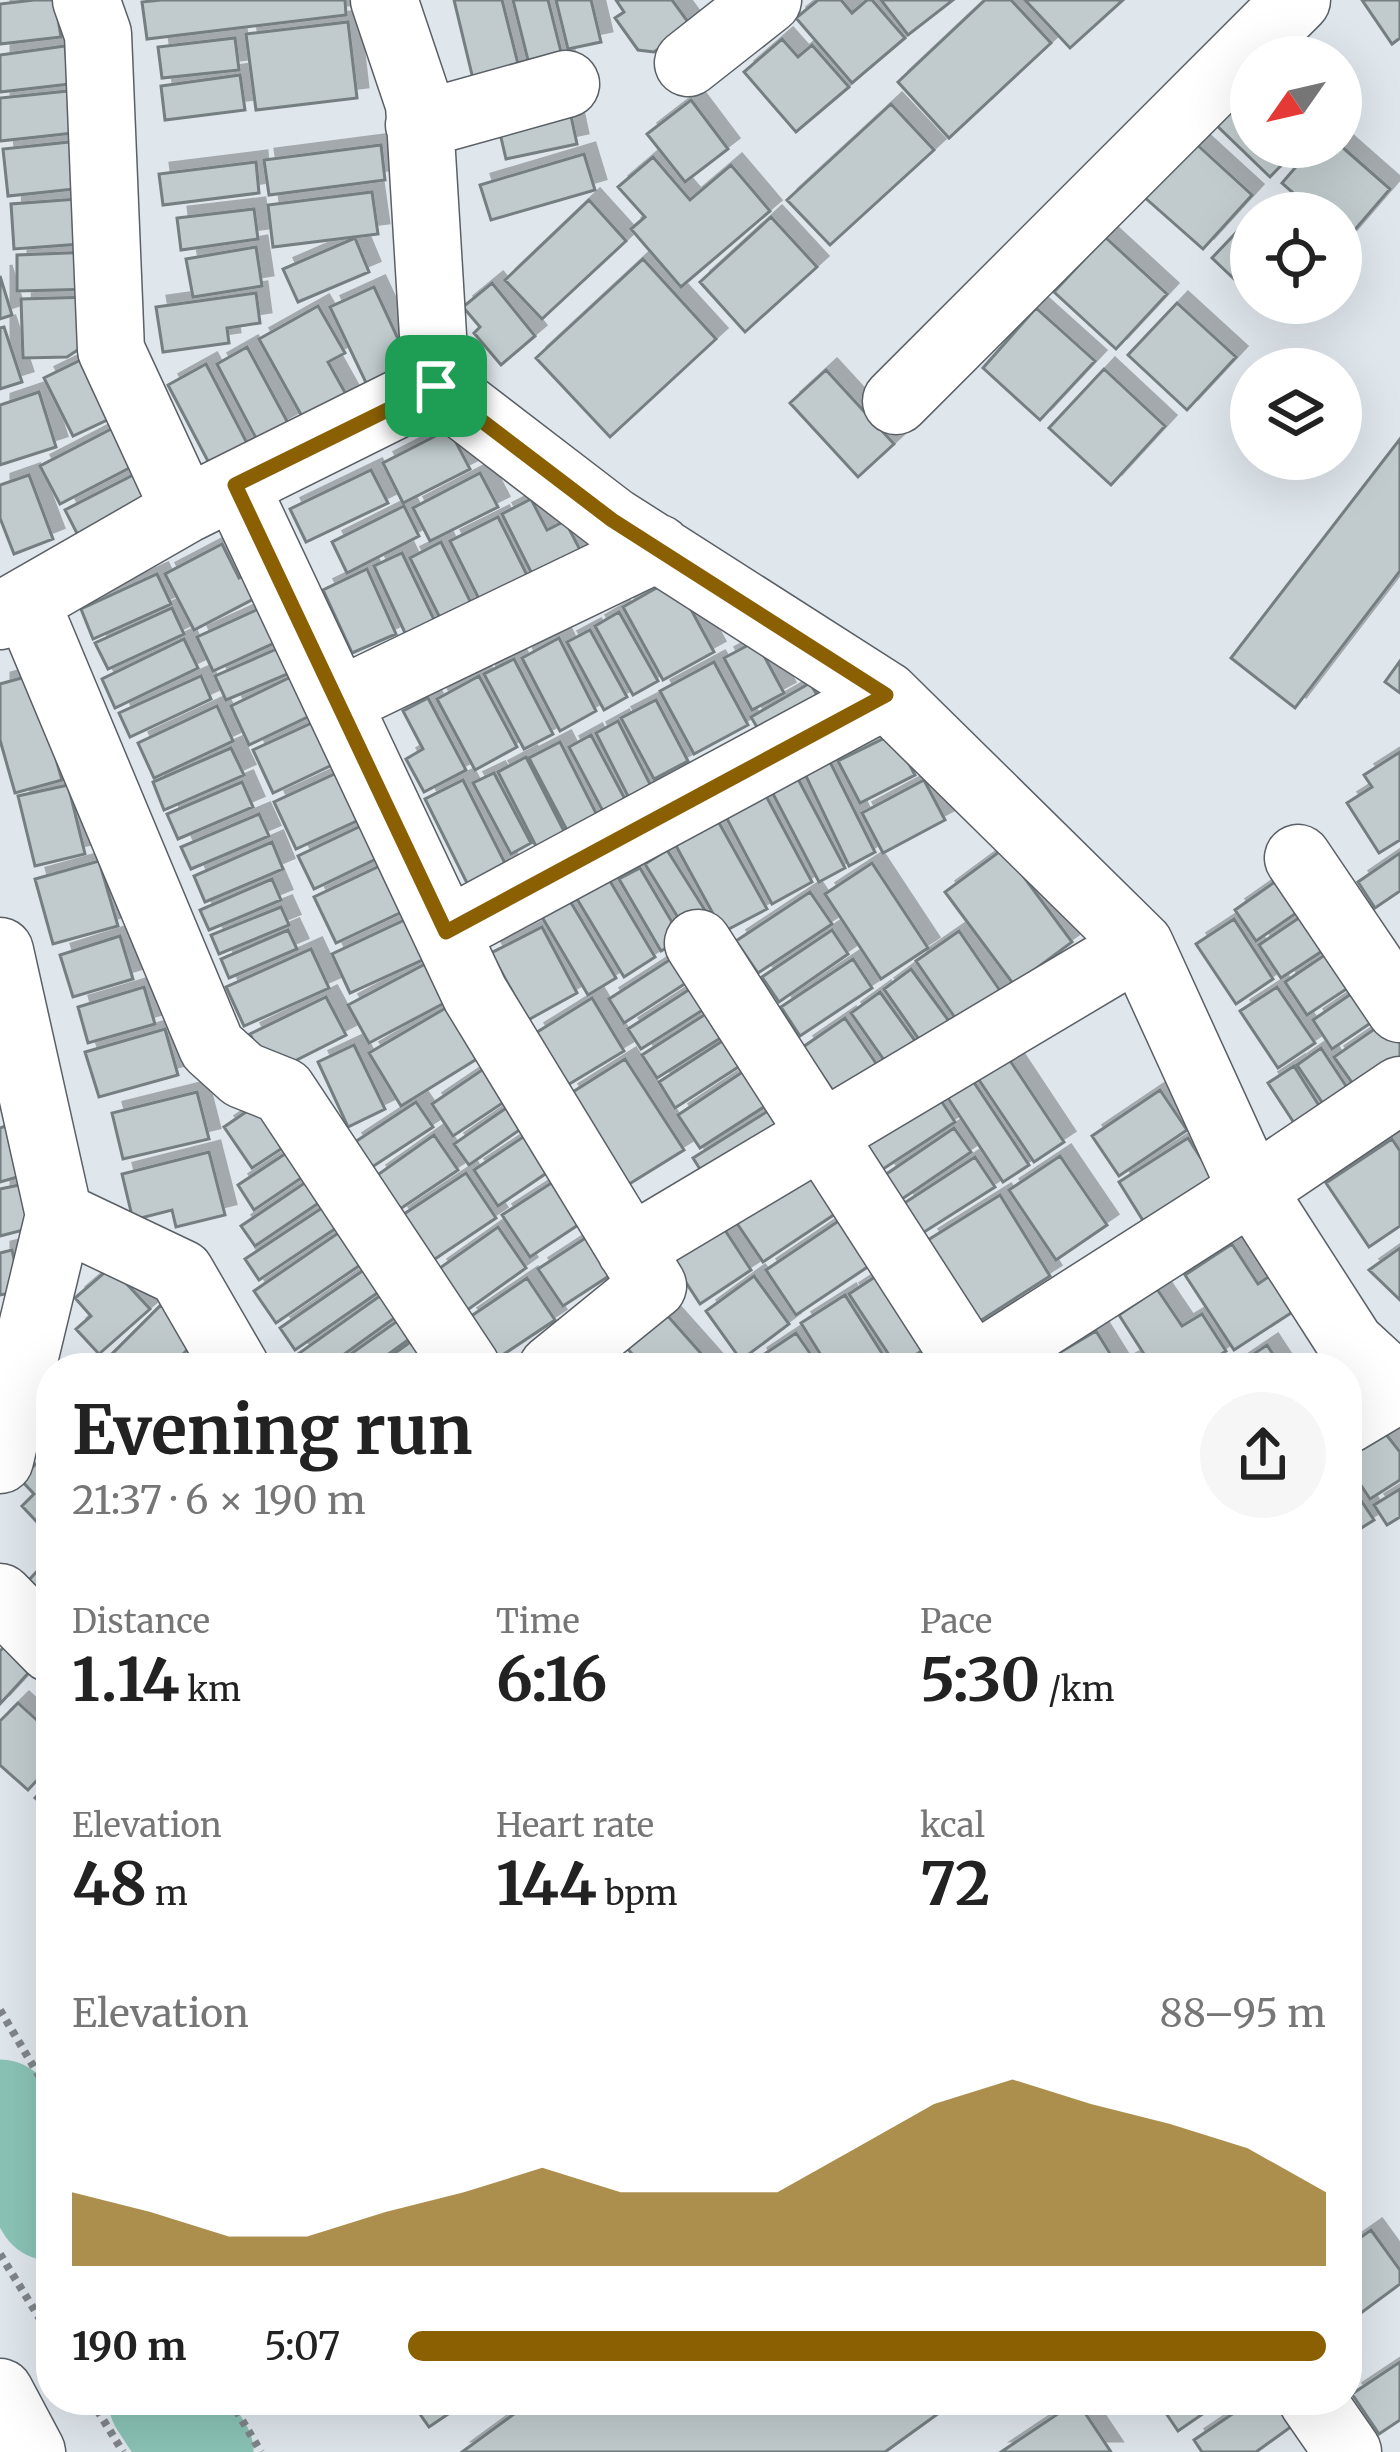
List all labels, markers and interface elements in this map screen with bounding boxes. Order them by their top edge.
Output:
north arrow [1230,36,1362,168]
map controls [1230,36,1362,480]
button: locate [1230,192,1362,324]
pin [385,335,487,437]
button: layers [1230,348,1362,480]
icon: arrive [403,353,469,419]
text: Evening run [72,1389,473,1472]
button: share [1200,1392,1326,1518]
text: 21:37 · 6 × 190 m [72,1476,366,1525]
text: Distance [72,1601,210,1642]
text: Time [496,1601,580,1642]
text: Pace [920,1601,992,1642]
text: 1.14 [72,1642,180,1717]
text: 6:16 [496,1642,607,1717]
text: 5:30 [920,1642,1040,1717]
text: km [180,1669,241,1710]
text: /km [1040,1669,1115,1710]
text: Elevation [72,1805,222,1846]
text: Heart rate [496,1805,654,1846]
text: kcal [920,1805,985,1846]
text: 48 [72,1846,147,1921]
text: 144 [496,1846,597,1921]
text: 72 [920,1846,990,1921]
text: m [147,1873,188,1914]
text: bpm [597,1873,678,1914]
text: Elevation [72,1989,249,2038]
text: 88–95 m [1160,1989,1326,2038]
text: 190 m [72,2322,187,2371]
text: 5:07 [264,2322,340,2371]

